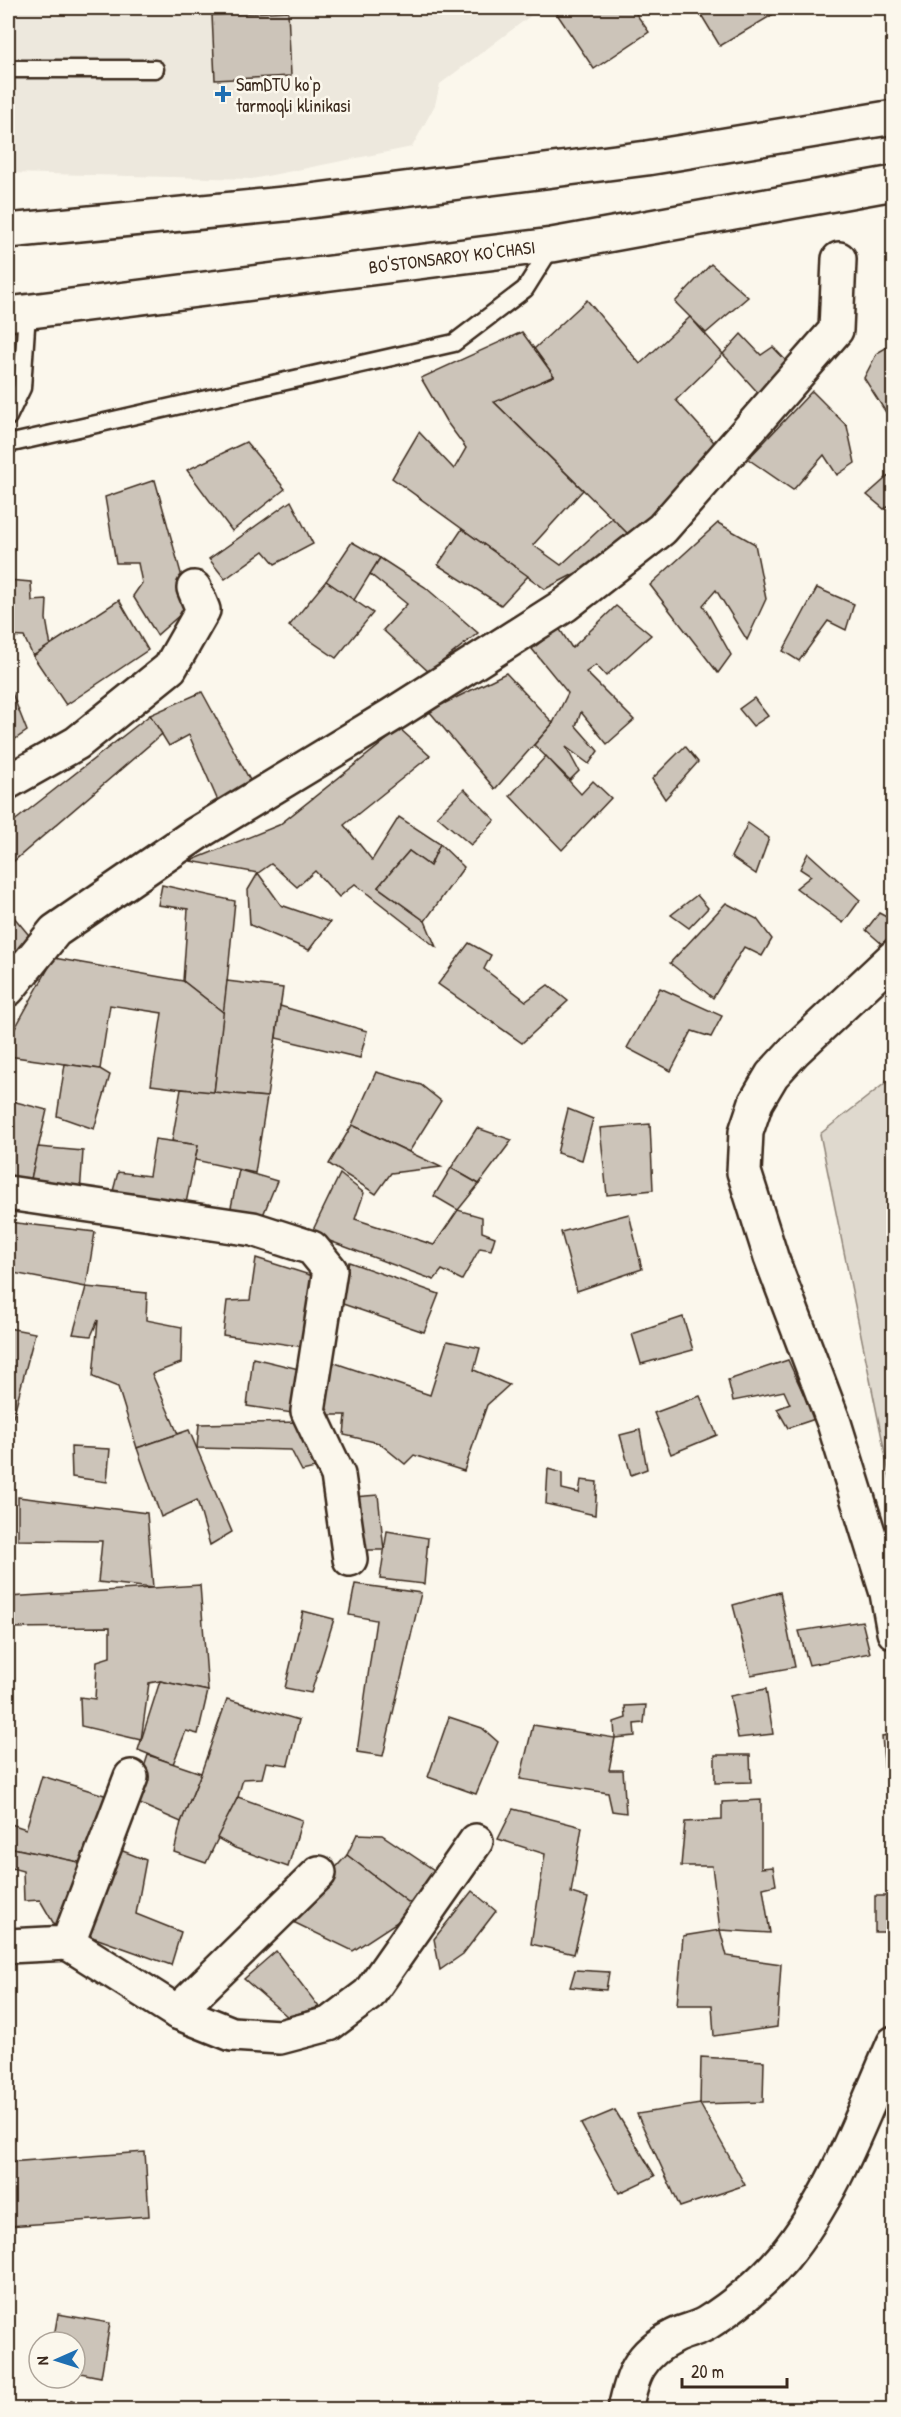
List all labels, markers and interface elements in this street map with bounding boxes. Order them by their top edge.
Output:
place label: SamDTU ko‘p tarmoqli klinikasi [236,72,351,118]
marker: SamDTU ko‘p tarmoqli klinikasi [214,85,232,103]
street label: BO'STONSAROY KO'CHASI [367,234,537,280]
north arrow [27,2330,87,2390]
scale bar [682,2351,787,2389]
text: N [31,2355,53,2366]
text: 20 m [691,2359,724,2384]

